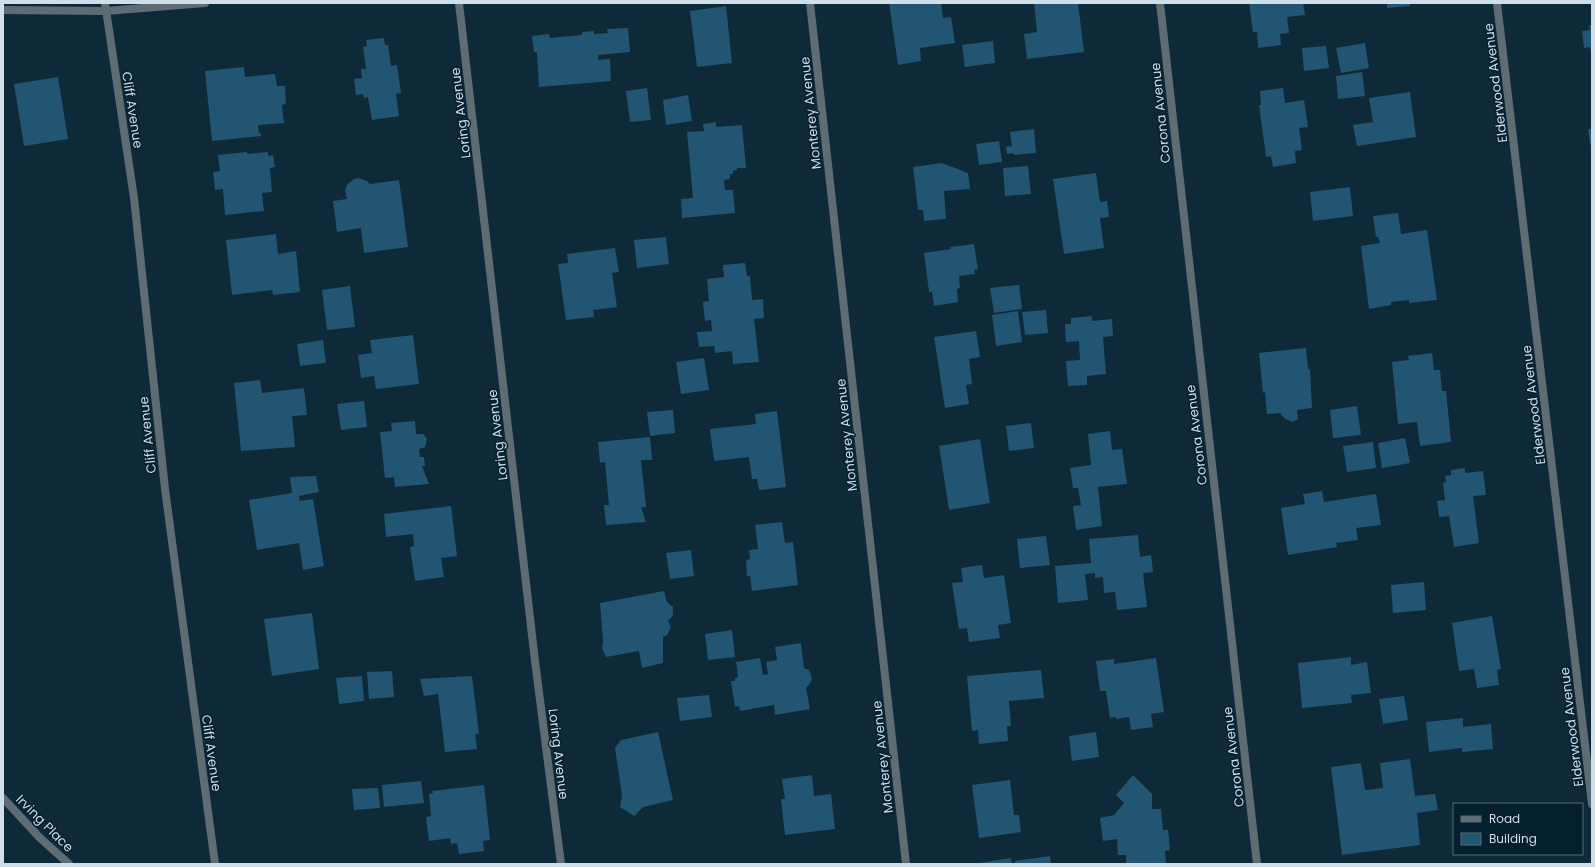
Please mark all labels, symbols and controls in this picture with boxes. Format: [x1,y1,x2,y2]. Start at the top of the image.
street label: Elderwood Avenue [1479,22,1512,144]
street label: Monterey Avenue [795,56,826,170]
street label: Corona Avenue [1146,62,1175,164]
street label: Loring Avenue [445,66,475,159]
street label: Cliff Avenue [117,70,148,150]
street label: Elderwood Avenue [1517,344,1550,466]
street label: Monterey Avenue [831,378,862,492]
street label: Corona Avenue [1181,384,1212,486]
street label: Loring Avenue [482,388,512,481]
street label: Cliff Avenue [134,396,161,474]
street label: Elderwood Avenue [1555,666,1588,788]
street label: Monterey Avenue [867,700,898,814]
street label: Corona Avenue [1218,706,1249,808]
street label: Loring Avenue [544,708,574,801]
street label: Cliff Avenue [197,713,226,793]
street label: Irving Place [12,790,78,856]
legend [1453,803,1583,855]
text: Road [1489,810,1520,827]
text: Building [1489,830,1537,847]

